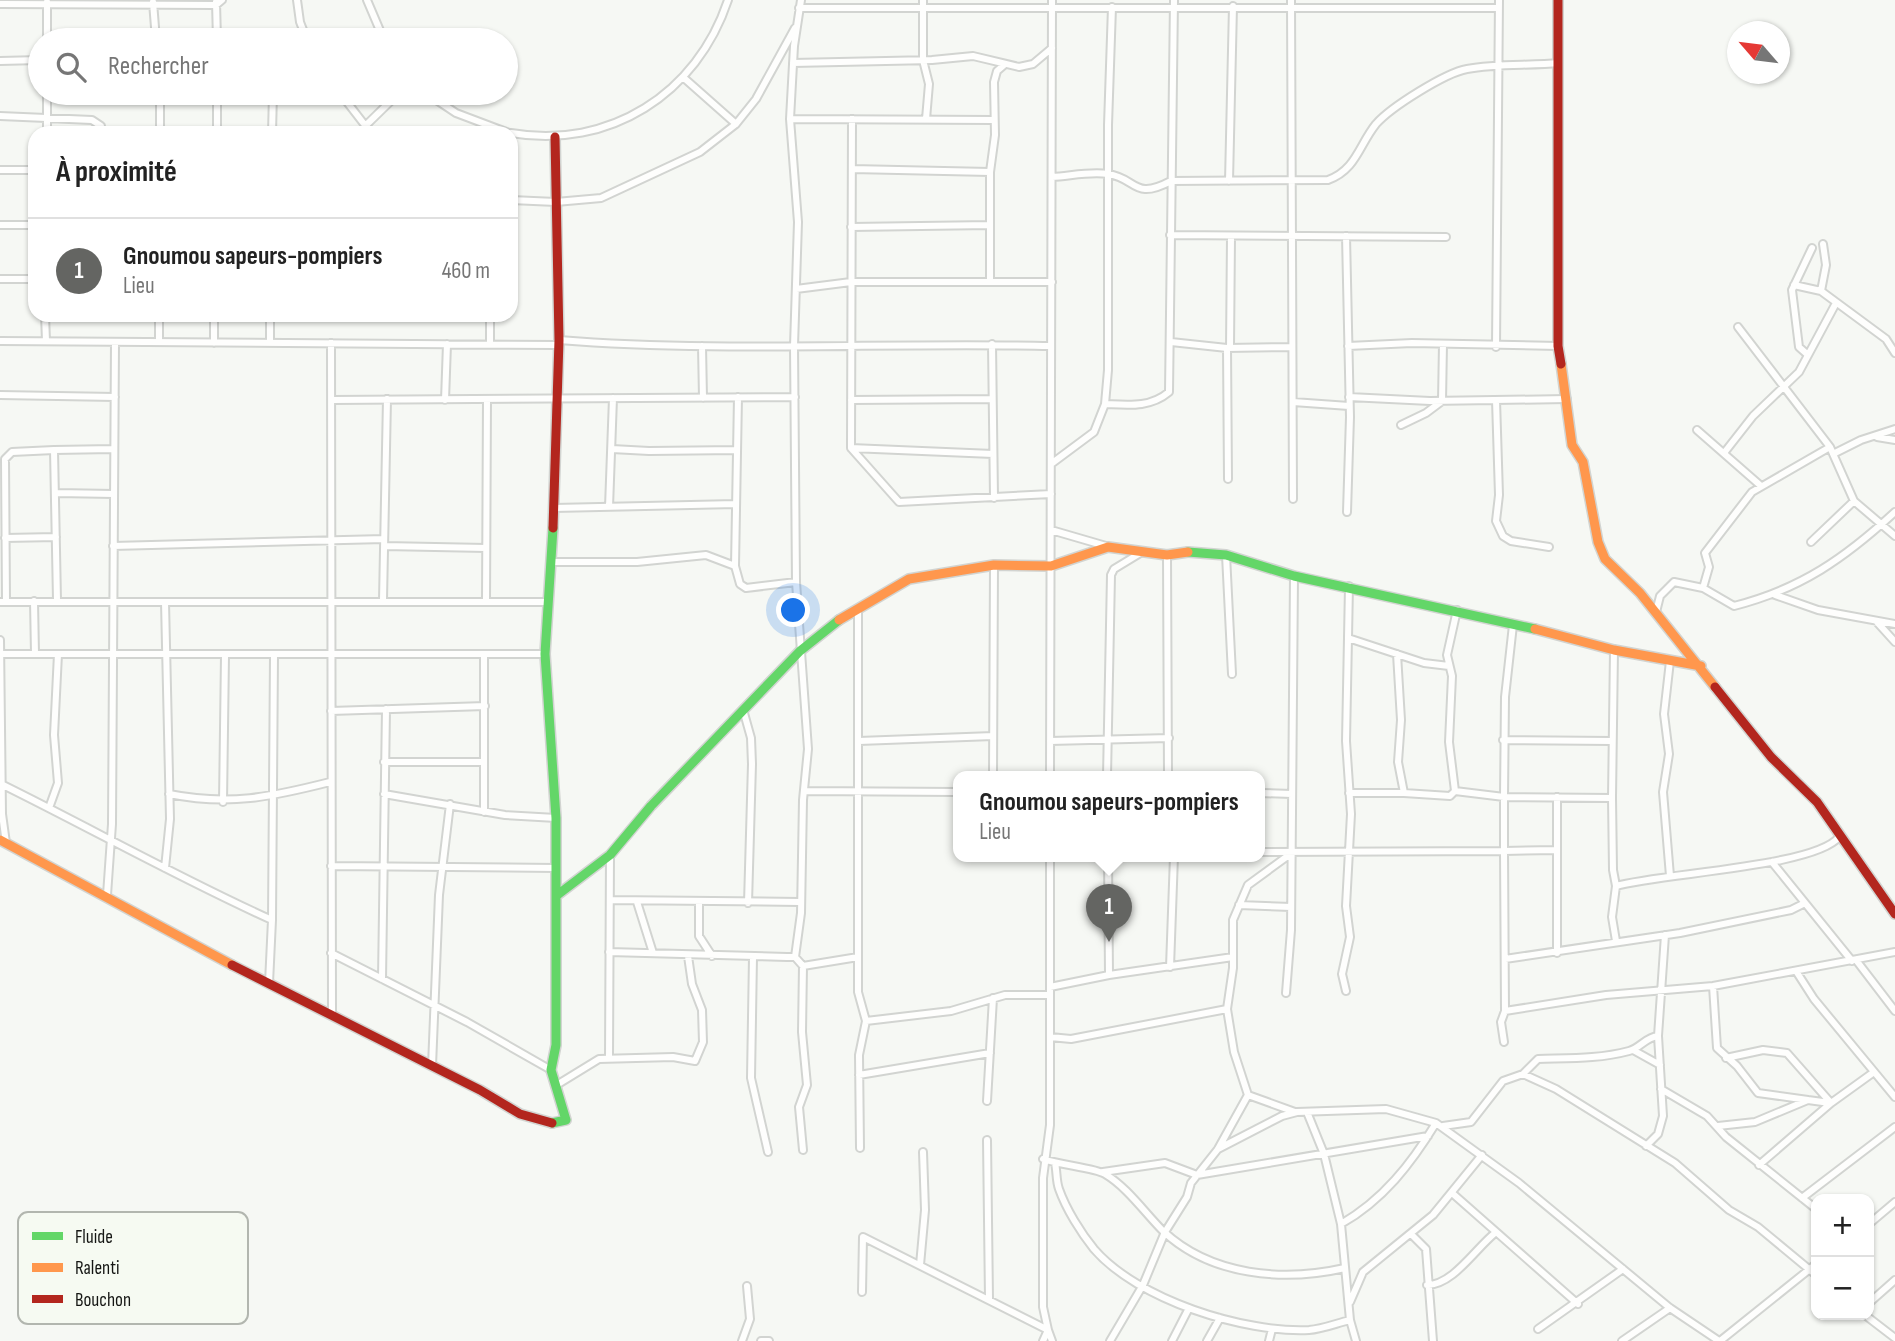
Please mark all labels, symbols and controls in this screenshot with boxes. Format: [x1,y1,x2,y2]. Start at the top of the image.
north arrow [1727,21,1790,84]
search box [28,28,518,105]
icon: search [52,48,90,86]
text: Rechercher [108,51,209,82]
text: À proximité [56,154,177,190]
text: Gnoumou sapeurs-pompiers [123,241,382,272]
text: 1 [74,257,84,285]
text: 460 m [442,257,490,285]
text: Lieu [123,272,155,300]
your location [776,593,810,627]
popup [953,771,1265,862]
text: Gnoumou sapeurs-pompiers [979,787,1239,818]
text: Lieu [979,818,1011,846]
pin: 1 [1086,884,1132,942]
map controls [1811,1194,1874,1320]
button: + [1811,1194,1874,1257]
legend [18,1212,248,1324]
text: Fluide [75,1226,113,1249]
text: Ralenti [75,1257,120,1280]
button: − [1811,1257,1874,1320]
text: Bouchon [75,1289,131,1312]

